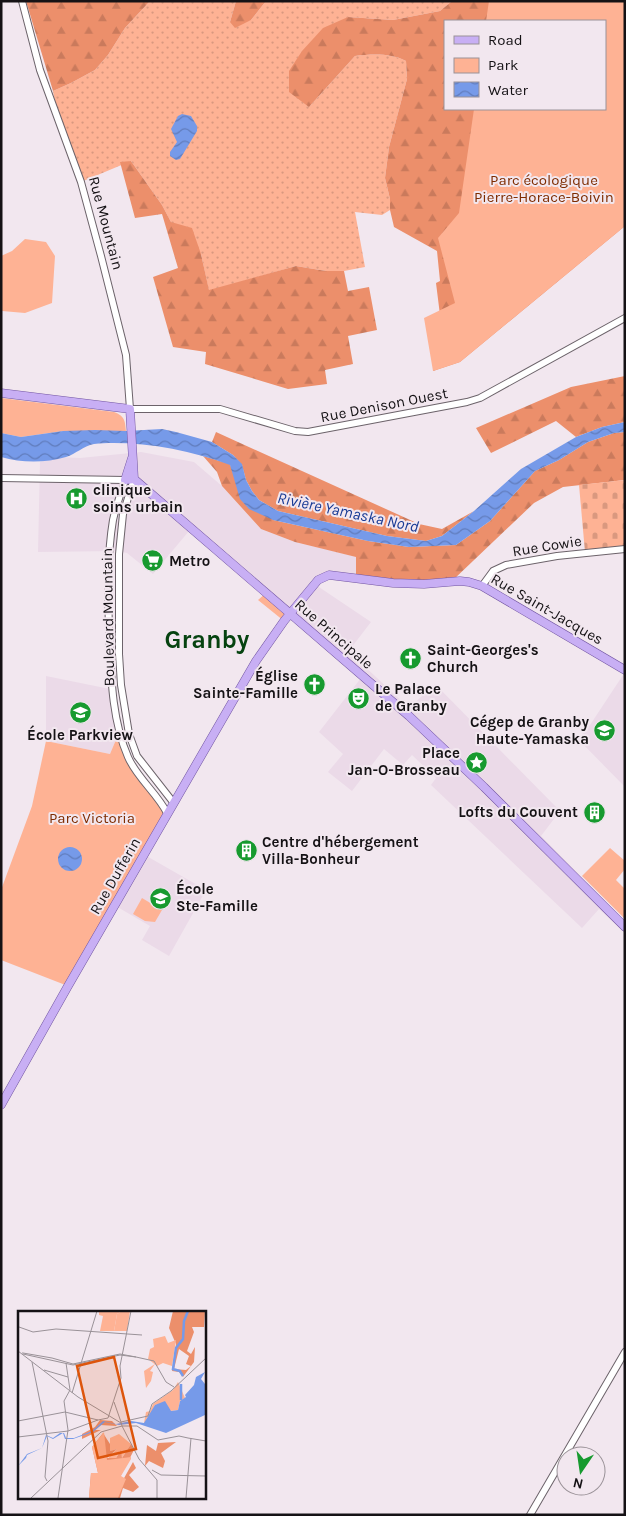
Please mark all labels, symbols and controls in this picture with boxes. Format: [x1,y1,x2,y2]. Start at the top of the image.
legend [444,20,606,110]
text: Road [488,31,523,49]
text: Park [488,56,518,74]
text: Water [488,81,529,99]
park label: Parc écologique Pierre-Horace-Boivin [474,171,614,206]
street label: Rue Mountain [85,174,127,272]
street label: Rue Denison Ouest [319,384,450,426]
place label: clinique soins urbain [93,481,183,516]
hospital icon: clinique soins urbain [65,487,89,511]
water label: Rivière Yamaska Nord [276,488,421,536]
street label: Rue Cowie [511,532,583,560]
street label: Boulevard Mountain [98,548,118,686]
supermarket icon: Metro [141,549,165,573]
place label: Metro [169,552,210,570]
street label: Rue Saint-Jacques [488,570,606,648]
street label: Rue Principale [291,595,377,673]
district label: Granby [165,625,250,654]
place label: Saint-Georges's Church [427,641,539,676]
church icon: Saint-Georges's Church [399,647,423,671]
place label: Église Sainte-Famille [193,666,298,702]
church icon: Église Sainte-Famille [302,673,326,697]
place label: Le Palace de Granby [375,680,447,715]
theatre icon: Le Palace de Granby [347,686,371,710]
school or university icon: École Parkview [68,700,92,724]
place label: Cégep de Granby Haute-Yamaska [470,713,589,748]
school or university icon: Cégep de Granby Haute-Yamaska [593,719,617,743]
place label: École Parkview [27,725,134,744]
place label: Place Jan-O-Brosseau [348,744,460,779]
place icon: Place Jan-O-Brosseau [464,750,488,774]
building icon: Lofts du Couvent [582,800,606,824]
place label: Lofts du Couvent [458,803,578,821]
park label: Parc Victoria [49,809,135,827]
place label: Centre d'hébergement Villa-Bonheur [262,833,419,868]
street label: Rue Dufferin [86,834,144,918]
building icon: Centre d'hébergement Villa-Bonheur [234,839,258,863]
place label: École Ste-Famille [176,879,258,915]
school or university icon: École Ste-Famille [148,886,172,910]
inset map [18,1311,205,1498]
north arrow [556,1446,606,1496]
text: N [571,1474,585,1493]

